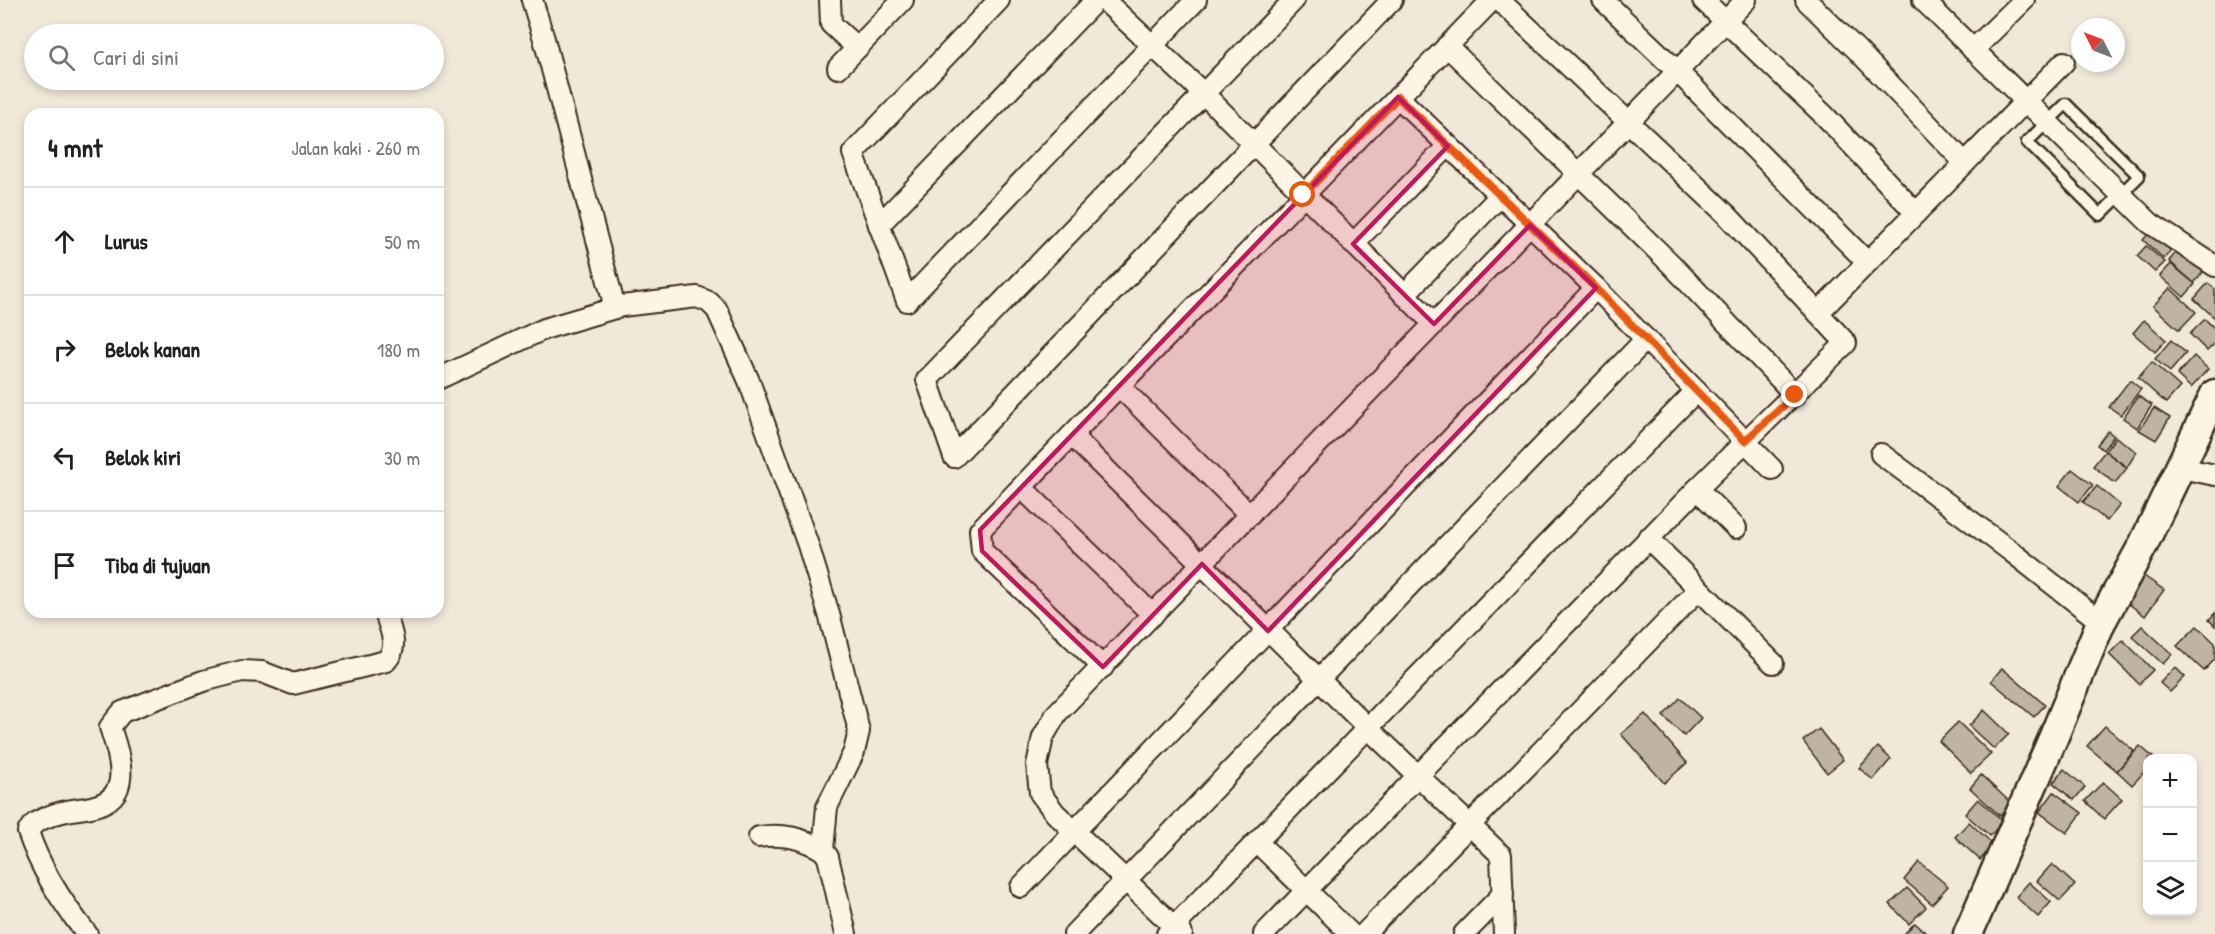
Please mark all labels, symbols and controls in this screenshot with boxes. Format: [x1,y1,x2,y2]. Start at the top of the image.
north arrow [2071,18,2125,72]
search box [24,24,444,90]
icon: search [45,41,78,74]
text: Cari di sini [93,42,179,72]
text: 4 mnt [48,130,102,165]
text: Jalan kaki · 260 m [291,134,420,161]
route start [1289,181,1315,207]
icon: ahead [48,225,81,258]
text: Lurus [105,226,148,256]
text: 50 m [384,228,420,255]
icon: right [48,333,81,366]
text: Belok kanan [105,334,200,364]
text: 180 m [377,336,420,363]
route end [1781,381,1807,407]
icon: left [48,441,81,474]
text: Belok kiri [105,442,181,472]
text: 30 m [384,444,420,471]
icon: arrive [48,549,81,582]
text: Tiba di tujuan [105,550,210,580]
map controls [2143,754,2197,916]
button: + [2143,754,2197,808]
button: − [2143,808,2197,862]
button: layers [2143,862,2197,916]

